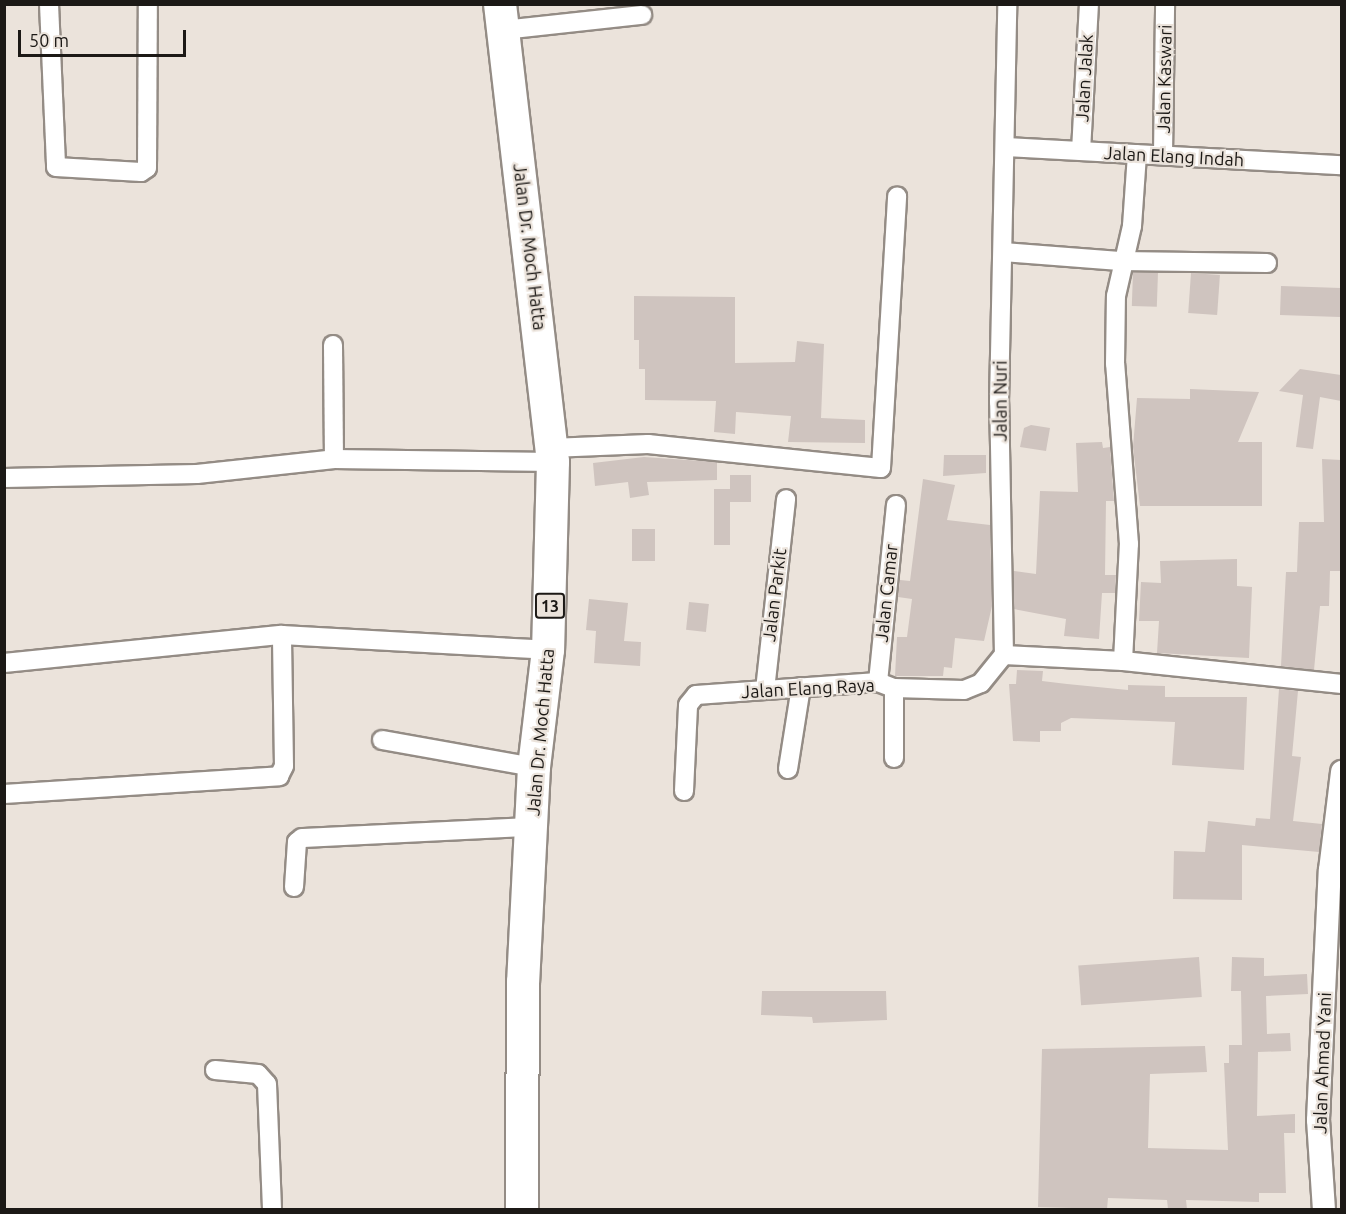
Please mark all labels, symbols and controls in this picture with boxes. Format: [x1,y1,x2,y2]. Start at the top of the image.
scale bar [21,18,189,56]
street label: Jalan Kaswari [1152,24,1176,134]
text: 50 m [29,30,69,50]
street label: Jalan Jalak [1071,34,1097,122]
street label: Jalan Elang Indah [1103,142,1245,170]
street label: Jalan Dr. Moch Hatta [509,162,551,332]
street label: Jalan Nuri [989,361,1011,441]
street label: Jalan Camar [870,543,902,643]
street label: Jalan Parkit [758,547,790,643]
road number: 13 [534,593,566,619]
street label: Jalan Dr. Moch Hatta [522,647,558,817]
street label: Jalan Elang Raya [741,674,875,702]
street label: Jalan Ahmad Yani [1309,992,1335,1134]

